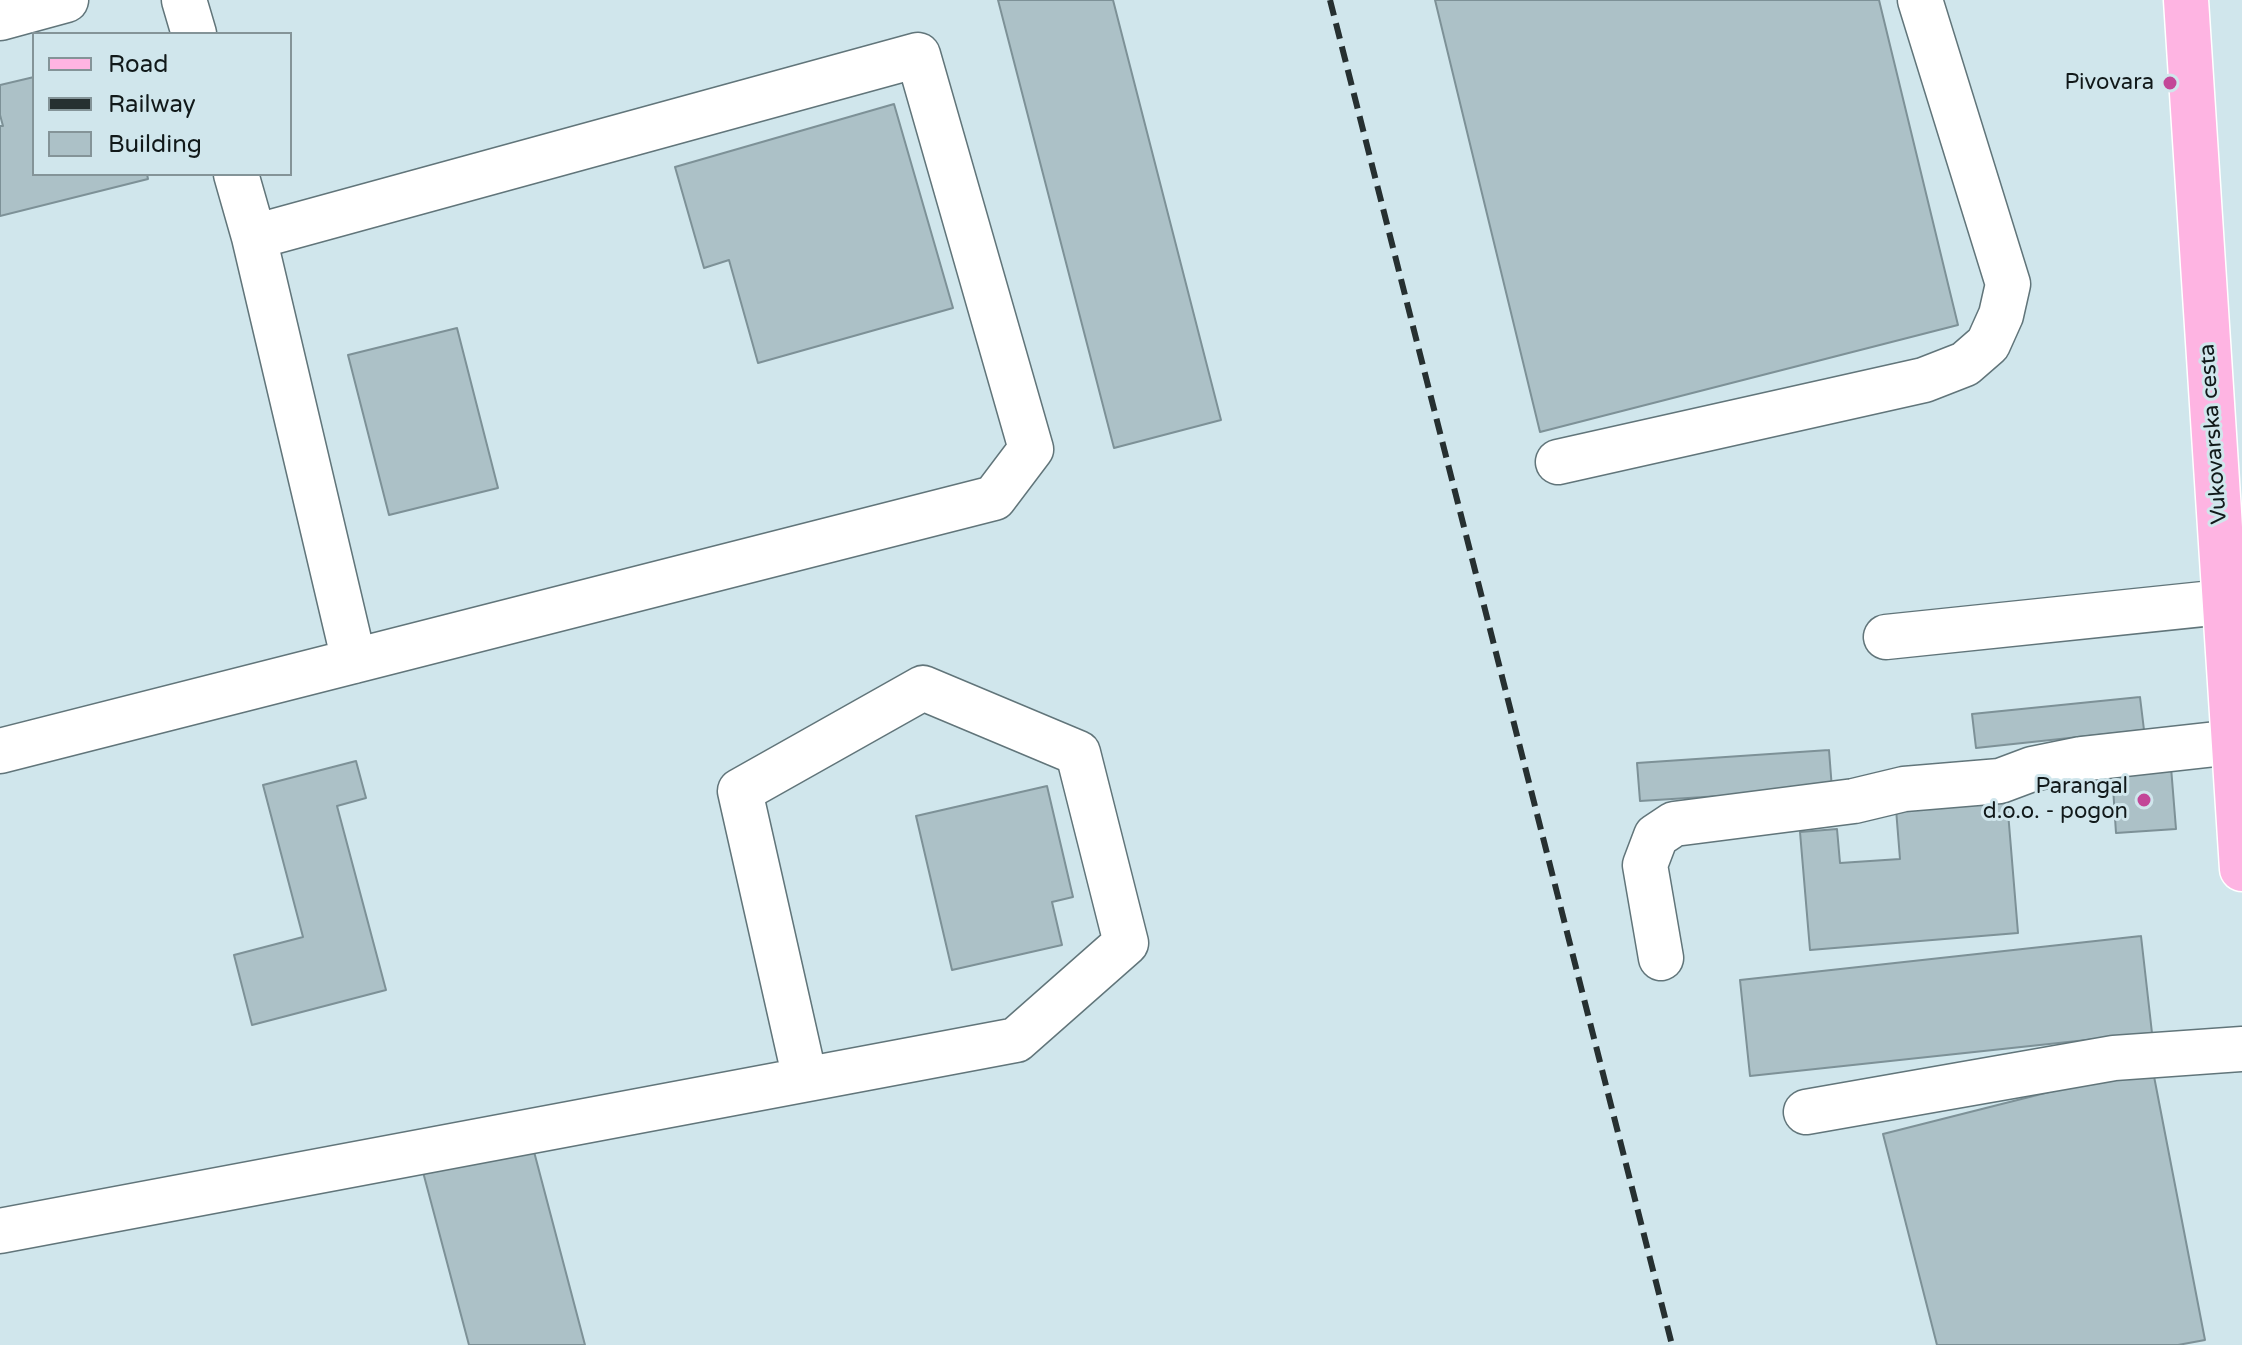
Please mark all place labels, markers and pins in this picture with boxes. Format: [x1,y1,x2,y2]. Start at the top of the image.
place label: Pivovara [2065,70,2154,96]
marker: Pivovara [2161,74,2179,92]
place label: Parangal d.o.o. - pogon [1983,774,2128,826]
marker: Parangal d.o.o. - pogon [2135,791,2153,809]

